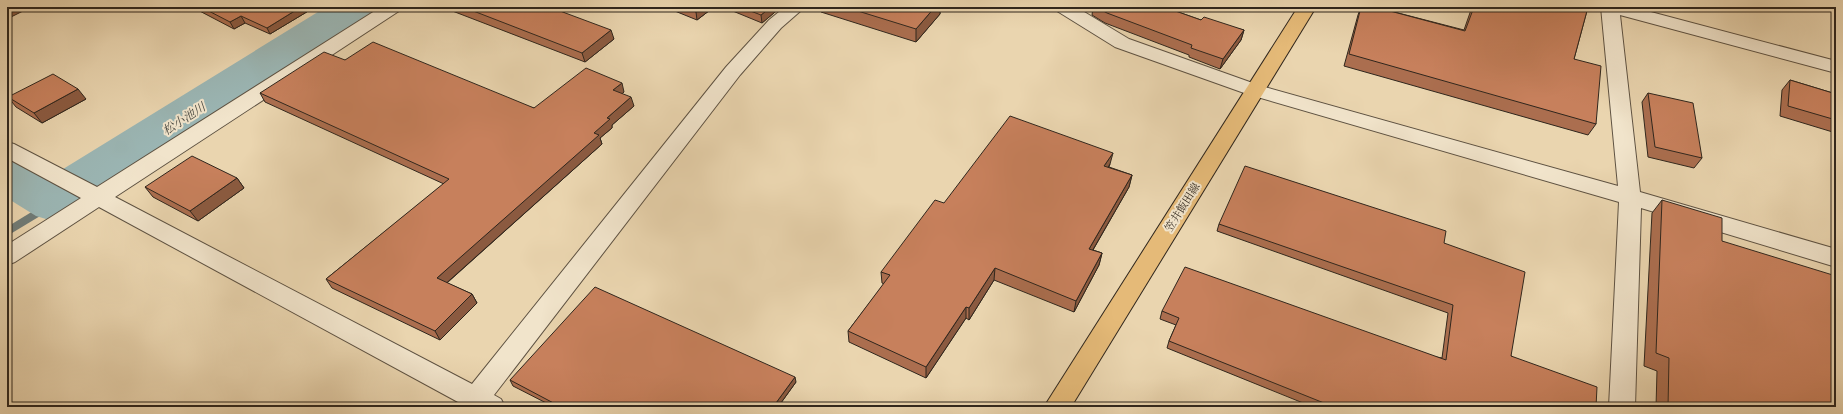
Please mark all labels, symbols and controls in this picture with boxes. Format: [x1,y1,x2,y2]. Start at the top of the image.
water label: 松小池川 [160,98,210,138]
street label: 笠井飯田線 [1161,180,1203,234]

